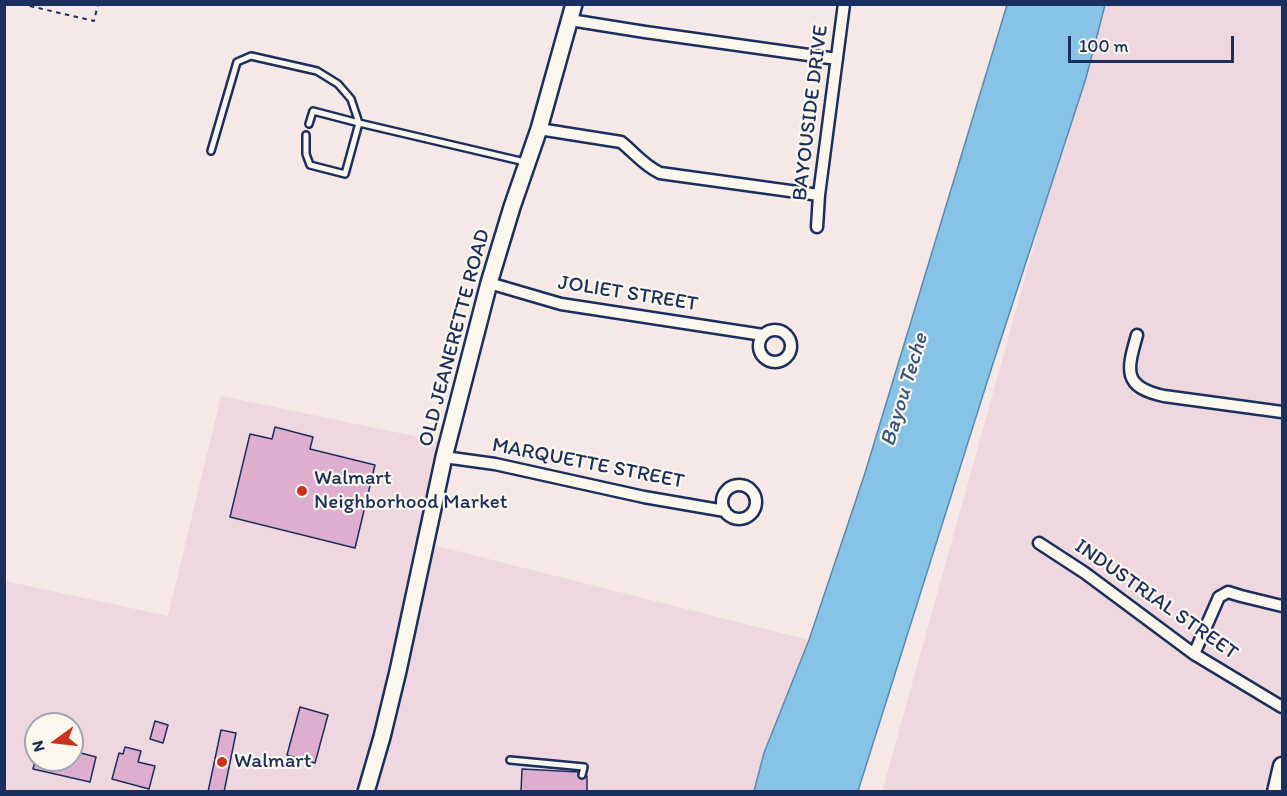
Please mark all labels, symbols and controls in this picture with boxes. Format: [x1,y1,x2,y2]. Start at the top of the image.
street label: BAYOUSIDE DRIVE [788,24,834,202]
scale bar [1071,24,1238,62]
text: 100 m [1079,35,1129,57]
street label: OLD JEANERETTE ROAD [414,226,496,450]
street label: JOLIET STREET [556,270,700,318]
water label: Bayou Teche [875,330,935,450]
street label: MARQUETTE STREET [490,433,686,495]
place label: Walmart Neighborhood Market [314,466,508,516]
marker: Walmart Neighborhood Market [295,484,309,498]
street label: INDUSTRIAL STREET [1069,534,1243,666]
north arrow [24,712,84,772]
text: N [27,739,49,754]
place label: Walmart [234,749,312,775]
marker: Walmart [215,755,229,769]

